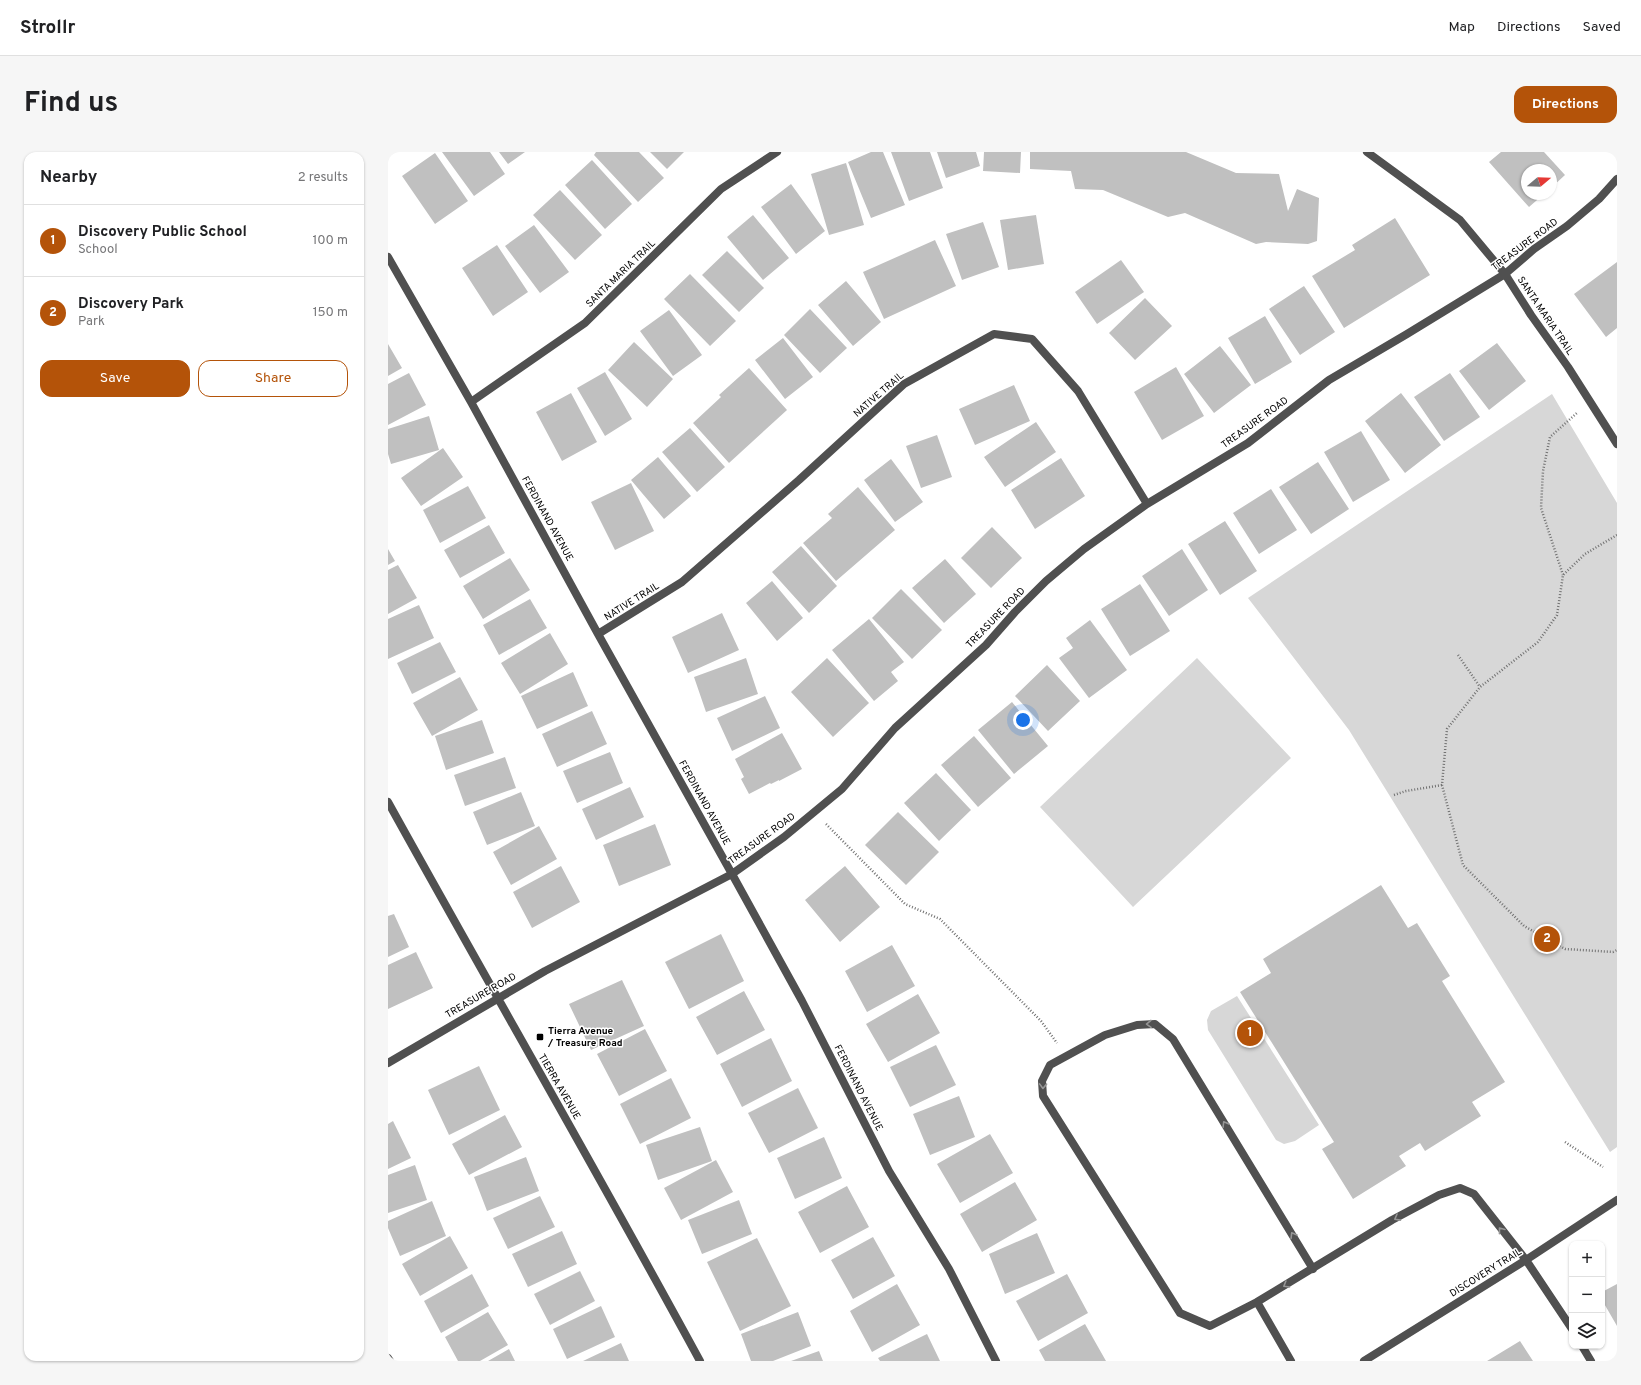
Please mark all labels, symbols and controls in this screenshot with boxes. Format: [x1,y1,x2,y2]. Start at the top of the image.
text: Strollr [20,16,75,40]
text: Map [1449,19,1475,36]
text: Directions [1497,19,1561,36]
text: Saved [1583,19,1621,36]
text: Find us [24,86,118,122]
button: Directions [1514,86,1617,123]
north arrow [1521,164,1557,200]
text: Nearby [40,167,97,189]
text: 2 results [298,170,348,186]
street label: TREASURE ROAD [1489,216,1561,274]
text: Discovery Public School [78,223,247,242]
text: 1 [50,233,56,249]
text: 100 m [312,233,348,249]
street label: SANTA MARIA TRAIL [583,237,659,311]
text: School [78,242,118,258]
street label: SANTA MARIA TRAIL [1514,274,1576,358]
text: Discovery Park [78,295,184,314]
text: 2 [49,305,57,321]
text: 150 m [313,305,348,321]
text: Park [78,314,105,330]
button: Save [40,360,190,397]
button: Share [198,360,348,397]
street label: NATIVE TRAIL [851,369,907,420]
street label: TREASURE ROAD [1219,394,1291,452]
street label: FERDINAND AVENUE [518,474,576,564]
street label: NATIVE TRAIL [602,580,662,624]
street label: TREASURE ROAD [964,585,1029,651]
your location [1013,710,1033,730]
street label: FERDINAND AVENUE [675,758,733,848]
street label: TREASURE ROAD [726,810,798,868]
pin: 2 [1534,924,1560,954]
street label: TREASURE ROAD [443,970,519,1022]
pin: 1 [1237,1018,1263,1048]
one-way arrow [1146,1020,1152,1029]
place label: Tierra Avenue / Treasure Road [547,1025,623,1050]
marker: Tierra Avenue / Treasure Road [535,1032,545,1042]
street label: FERDINAND AVENUE [831,1043,885,1133]
street label: TIERRA AVENUE [535,1052,583,1122]
one-way arrow [1039,1082,1048,1089]
one-way arrow [1223,1121,1230,1128]
one-way arrow [1394,1213,1401,1220]
one-way arrow [1499,1227,1506,1234]
one-way arrow [1290,1232,1297,1239]
map controls [1569,1241,1605,1349]
button: + [1569,1241,1605,1277]
street label: DISCOVERY TRAIL [1448,1245,1525,1300]
button: − [1569,1277,1605,1313]
one-way arrow [1283,1280,1290,1288]
button: layers [1569,1313,1605,1349]

